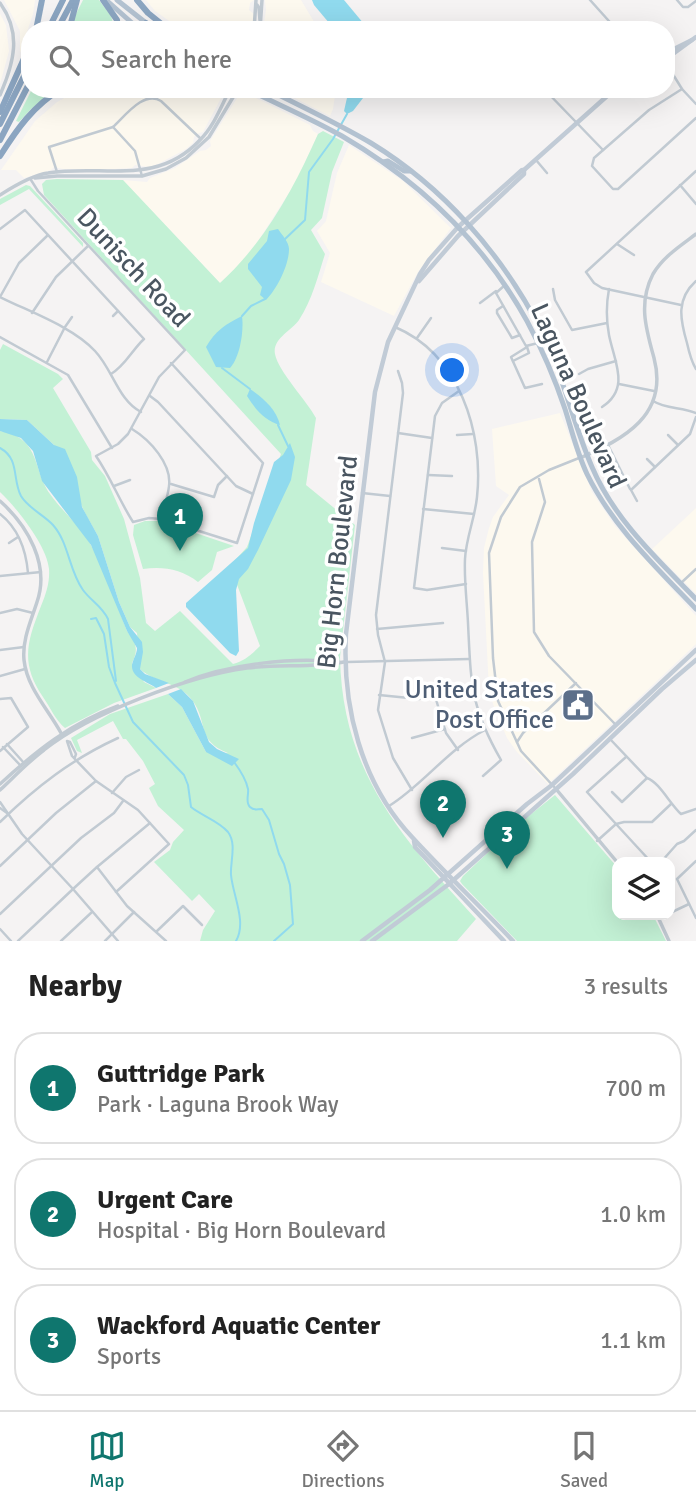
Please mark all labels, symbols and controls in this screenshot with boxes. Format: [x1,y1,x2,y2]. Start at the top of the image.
search box [21,21,675,98]
icon: search [45,41,83,79]
text: Search here [101,44,232,76]
street label: Dunisch Road [70,202,196,334]
street label: Laguna Boulevard [523,299,633,493]
your location [435,353,469,387]
street label: Big Horn Boulevard [311,454,365,670]
pin: 1 [157,493,203,551]
place label: United States Post Office [404,674,554,736]
public building icon: United States Post Office [559,686,597,724]
pin: 2 [420,780,466,838]
pin: 3 [484,811,530,869]
map controls [612,857,675,920]
button: layers [612,857,675,920]
text: Nearby [28,968,122,1005]
text: 3 results [584,972,668,1001]
text: Guttridge Park [97,1058,265,1090]
text: 1 [47,1074,59,1103]
text: 700 m [605,1074,666,1103]
text: Park · Laguna Brook Way [97,1090,339,1119]
text: Urgent Care [97,1184,233,1216]
text: 2 [47,1200,59,1229]
text: 1.0 km [600,1200,666,1229]
text: Hospital · Big Horn Boulevard [97,1216,386,1245]
text: Wackford Aquatic Center [97,1310,380,1342]
text: 3 [47,1326,59,1355]
text: 1.1 km [600,1326,666,1355]
text: Sports [97,1342,161,1371]
tab: Map [88,1427,126,1493]
tab: Directions [302,1427,385,1493]
tab: Saved [560,1427,608,1493]

